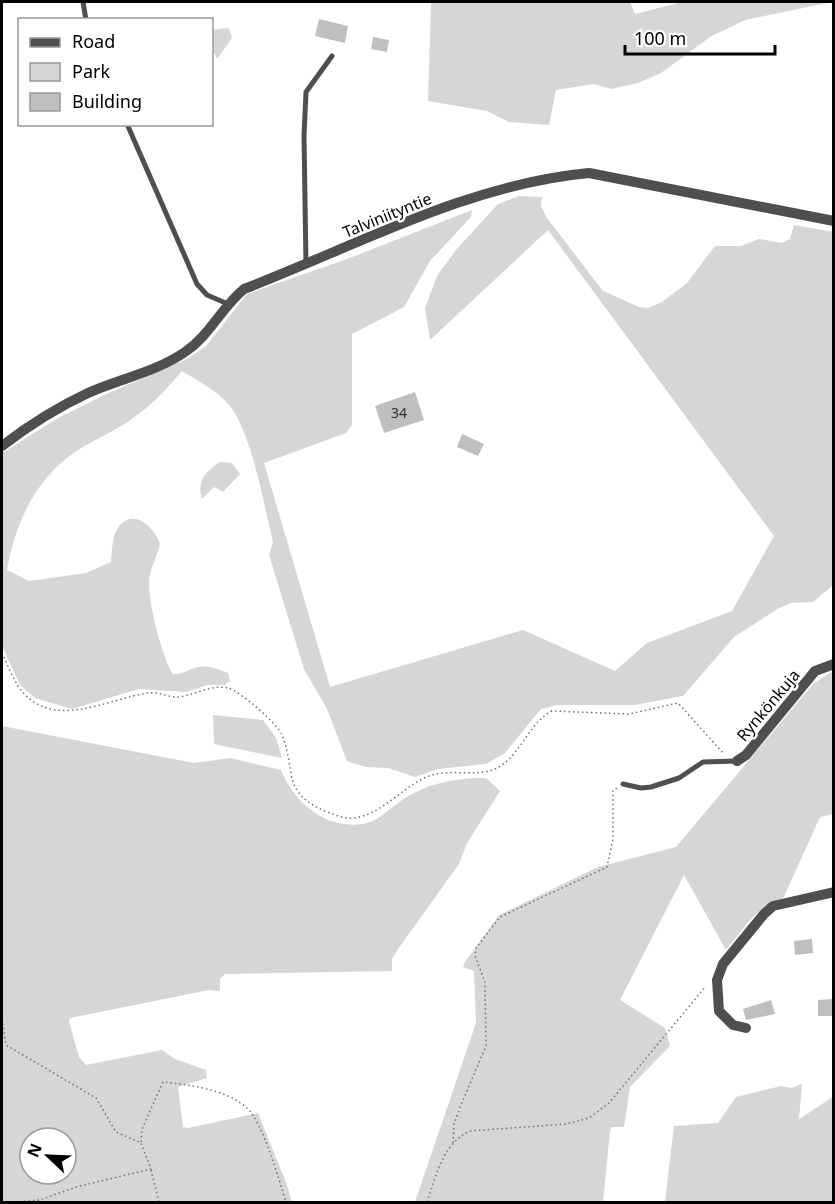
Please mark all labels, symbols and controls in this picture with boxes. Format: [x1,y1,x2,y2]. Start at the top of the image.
legend [18,18,213,126]
scale bar [625,18,775,56]
text: 100 m [634,26,686,50]
text: Road [72,29,115,53]
text: Park [72,59,110,83]
text: Building [72,89,142,113]
street label: Talviniityntie [339,187,435,243]
house number: 34 [391,403,407,422]
street label: Rynkönkuja [731,664,805,746]
north arrow [18,1126,78,1186]
text: N [22,1140,47,1160]

